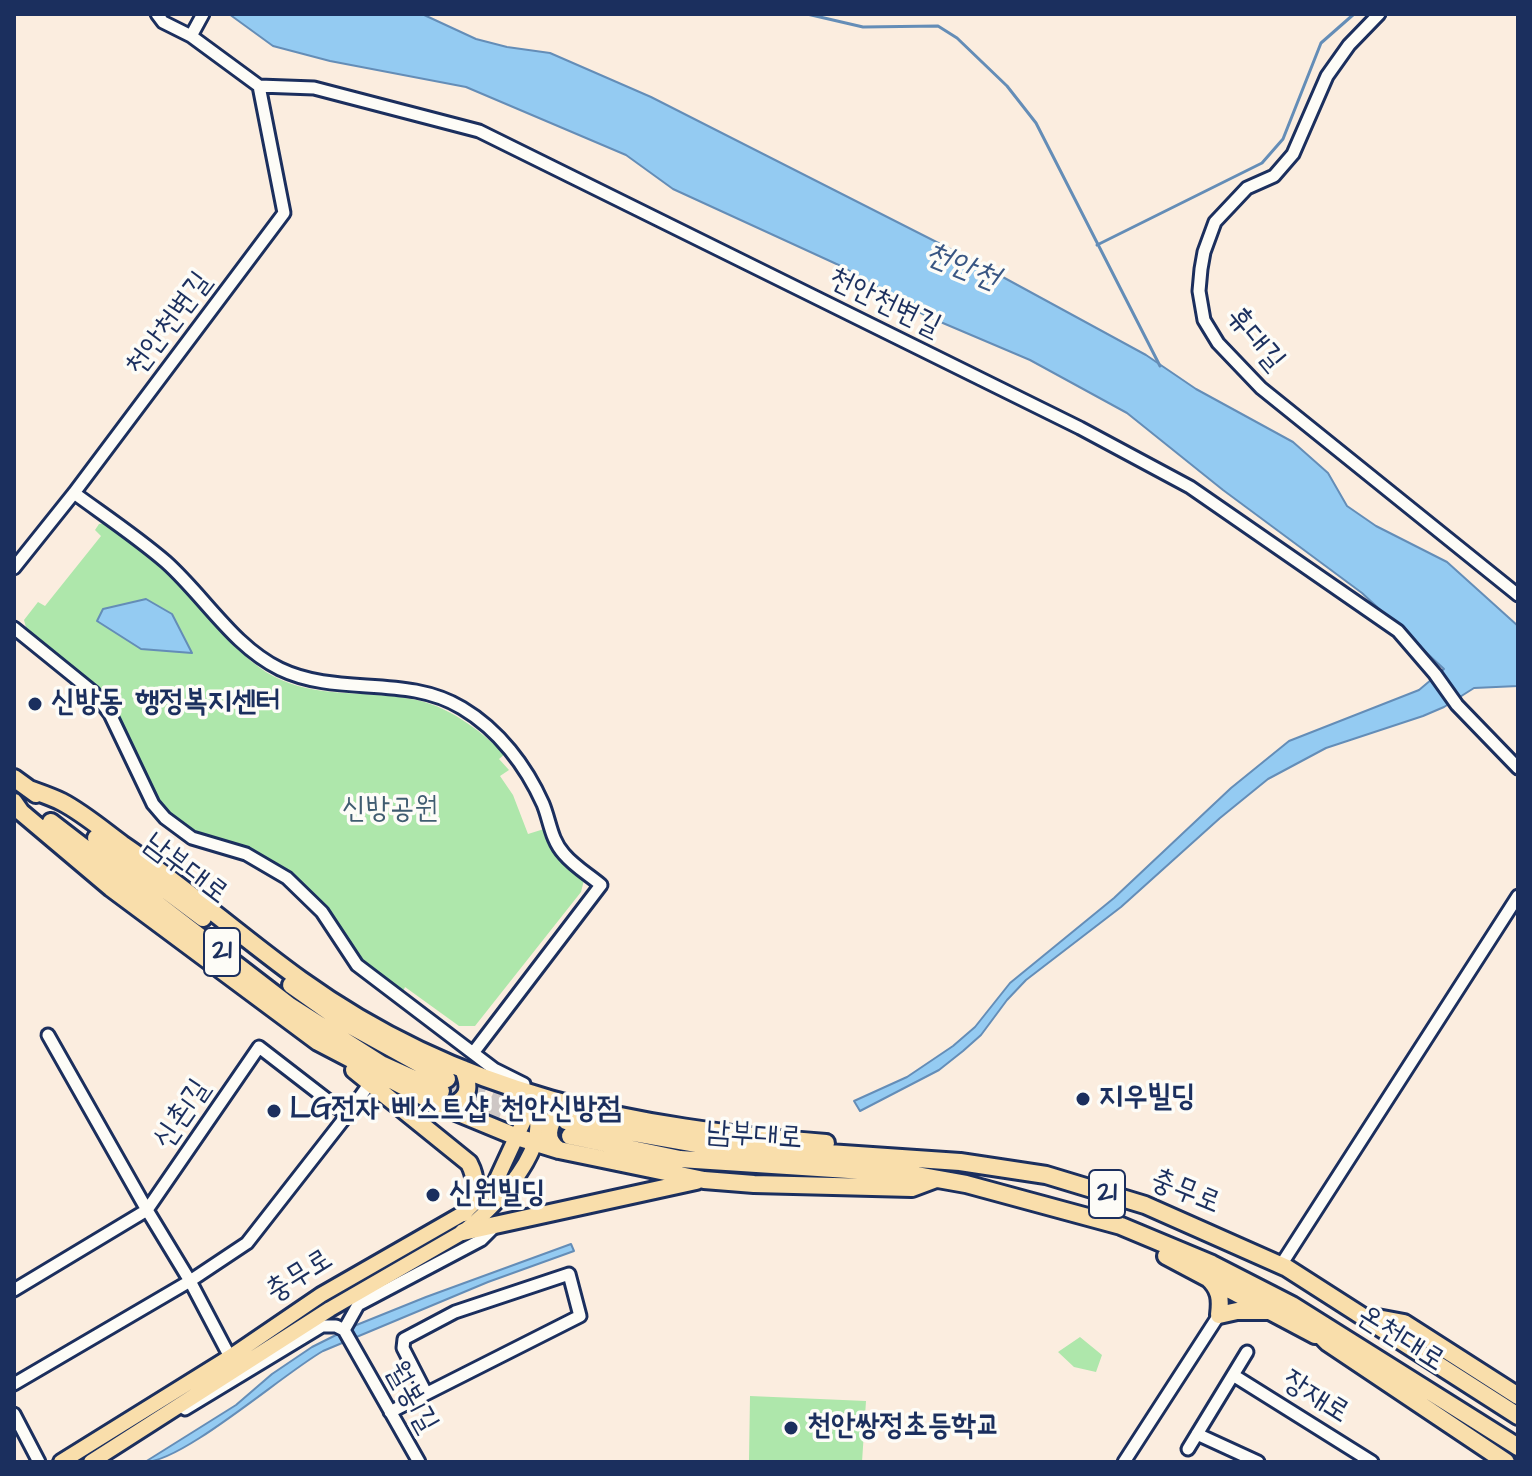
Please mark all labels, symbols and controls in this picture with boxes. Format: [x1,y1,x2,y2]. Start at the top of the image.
water label: 천안천 [918,236,1004,300]
street label: 천안천변길 [822,261,946,347]
street label: 천안천변길 [119,266,221,384]
street label: 휴대길 [1217,301,1291,379]
place label: 신방동 행정복지센터 [51,686,280,722]
marker: 신방동 행정복지센터 [26,695,44,713]
park label: 신방공원 [342,793,438,829]
street label: 남부대로 [136,827,234,913]
road number: 21 [204,928,240,976]
street label: 신촌1길 [147,1073,219,1157]
place label: 지우빌딩 [1099,1081,1196,1117]
marker: 지우빌딩 [1074,1090,1092,1108]
place label: LG전자 베스트샵 천안신방점 [290,1093,621,1129]
marker: LG전자 베스트샵 천안신방점 [265,1102,283,1120]
street label: 남부대로 [705,1116,803,1158]
street label: 충무로 [1145,1163,1225,1223]
road number: 21 [1089,1170,1125,1218]
place label: 신원빌딩 [449,1177,546,1213]
marker: 신원빌딩 [424,1186,442,1204]
street label: 충무로 [260,1243,340,1311]
street label: 온천대로 [1350,1299,1450,1381]
street label: 월봉1길 [376,1356,444,1440]
street label: 장재로 [1275,1364,1355,1432]
place label: 천안쌍정초등학교 [807,1410,1000,1446]
marker: 천안쌍정초등학교 [782,1419,800,1437]

